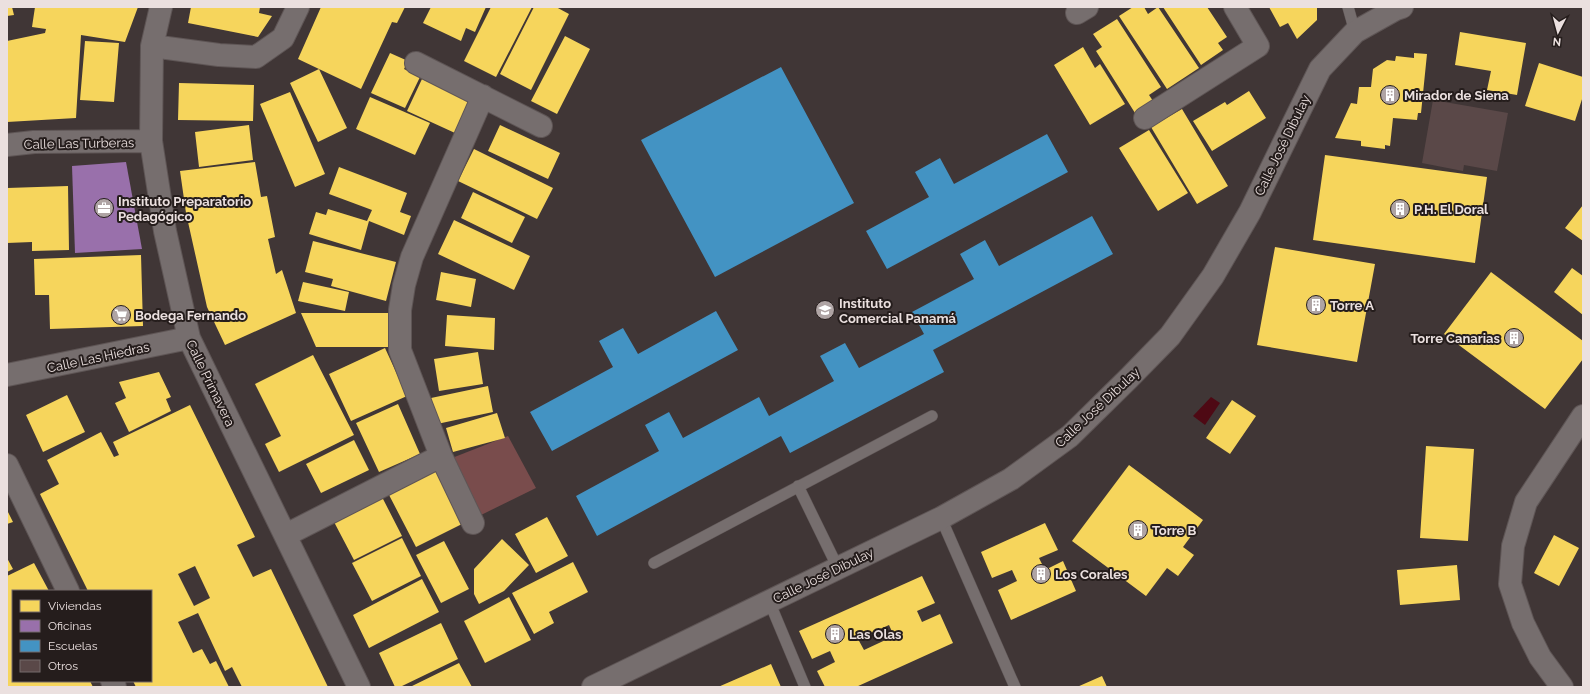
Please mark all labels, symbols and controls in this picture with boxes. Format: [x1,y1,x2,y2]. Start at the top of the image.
north arrow [1538,12,1578,52]
text: N [1552,35,1562,48]
building icon: Mirador de Siena [1379,84,1401,106]
place label: Mirador de Siena [1404,88,1509,103]
street label: Calle José Dibulay [1252,92,1313,198]
street label: Calle Las Turberas [24,135,134,152]
place label: Instituto Preparatorio Pedagógico [118,194,251,224]
office icon: Instituto Preparatorio Pedagógico [93,197,115,219]
building icon: P.H. El Doral [1389,198,1411,220]
place label: P.H. El Doral [1414,202,1489,217]
building icon: Torre A [1305,294,1327,316]
place label: Instituto Comercial Panamá [839,296,956,326]
place label: Torre A [1330,298,1374,313]
school or university icon: Instituto Comercial Panamá [814,299,836,321]
supermarket icon: Bodega Fernando [110,304,132,326]
place label: Bodega Fernando [135,308,246,323]
building icon: Torre Canarias [1503,327,1525,349]
place label: Torre Canarias [1411,331,1501,346]
street label: Calle Primavera [183,338,238,429]
street label: Calle Las Hiedras [46,339,151,376]
street label: Calle José Dibulay [1052,364,1143,450]
building icon: Torre B [1127,519,1149,541]
place label: Torre B [1152,523,1197,538]
street label: Calle José Dibulay [770,545,876,606]
building icon: Los Corales [1030,563,1052,585]
place label: Los Corales [1055,567,1128,582]
legend [12,590,152,682]
text: Viviendas [48,599,102,613]
text: Oficinas [48,619,92,633]
building icon: Las Olas [824,623,846,645]
place label: Las Olas [849,627,902,642]
text: Escuelas [48,639,98,653]
text: Otros [48,659,78,673]

